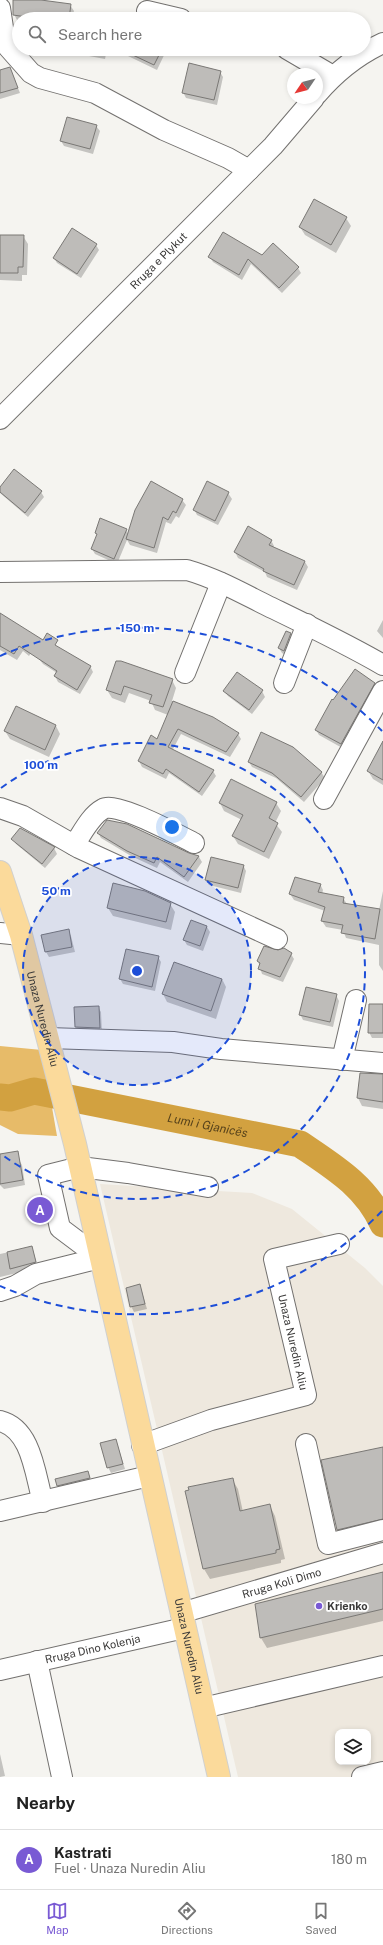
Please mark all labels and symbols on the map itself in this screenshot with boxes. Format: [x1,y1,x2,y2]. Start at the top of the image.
north arrow [287,68,323,104]
street label: Rruga e Plykut [128,230,189,291]
text: 150 m [120,621,154,635]
text: 100 m [24,758,58,772]
your location [162,817,182,837]
text: 50 m [41,884,71,898]
centre of rings [130,964,144,978]
street label: Unaza Nuredin Aliu [25,970,61,1068]
water label: Lumi i Gjanicës [166,1111,249,1140]
pin: A [27,1195,53,1225]
street label: Unaza Nuredin Aliu [276,1293,310,1391]
street label: Rruga Koli Dimo [241,1566,323,1601]
street label: Unaza Nuredin Aliu [172,1597,206,1695]
place label: Krienko [327,1600,368,1612]
marker: Krienko [314,1601,324,1611]
street label: Rruga Dino Kolenja [44,1632,141,1666]

